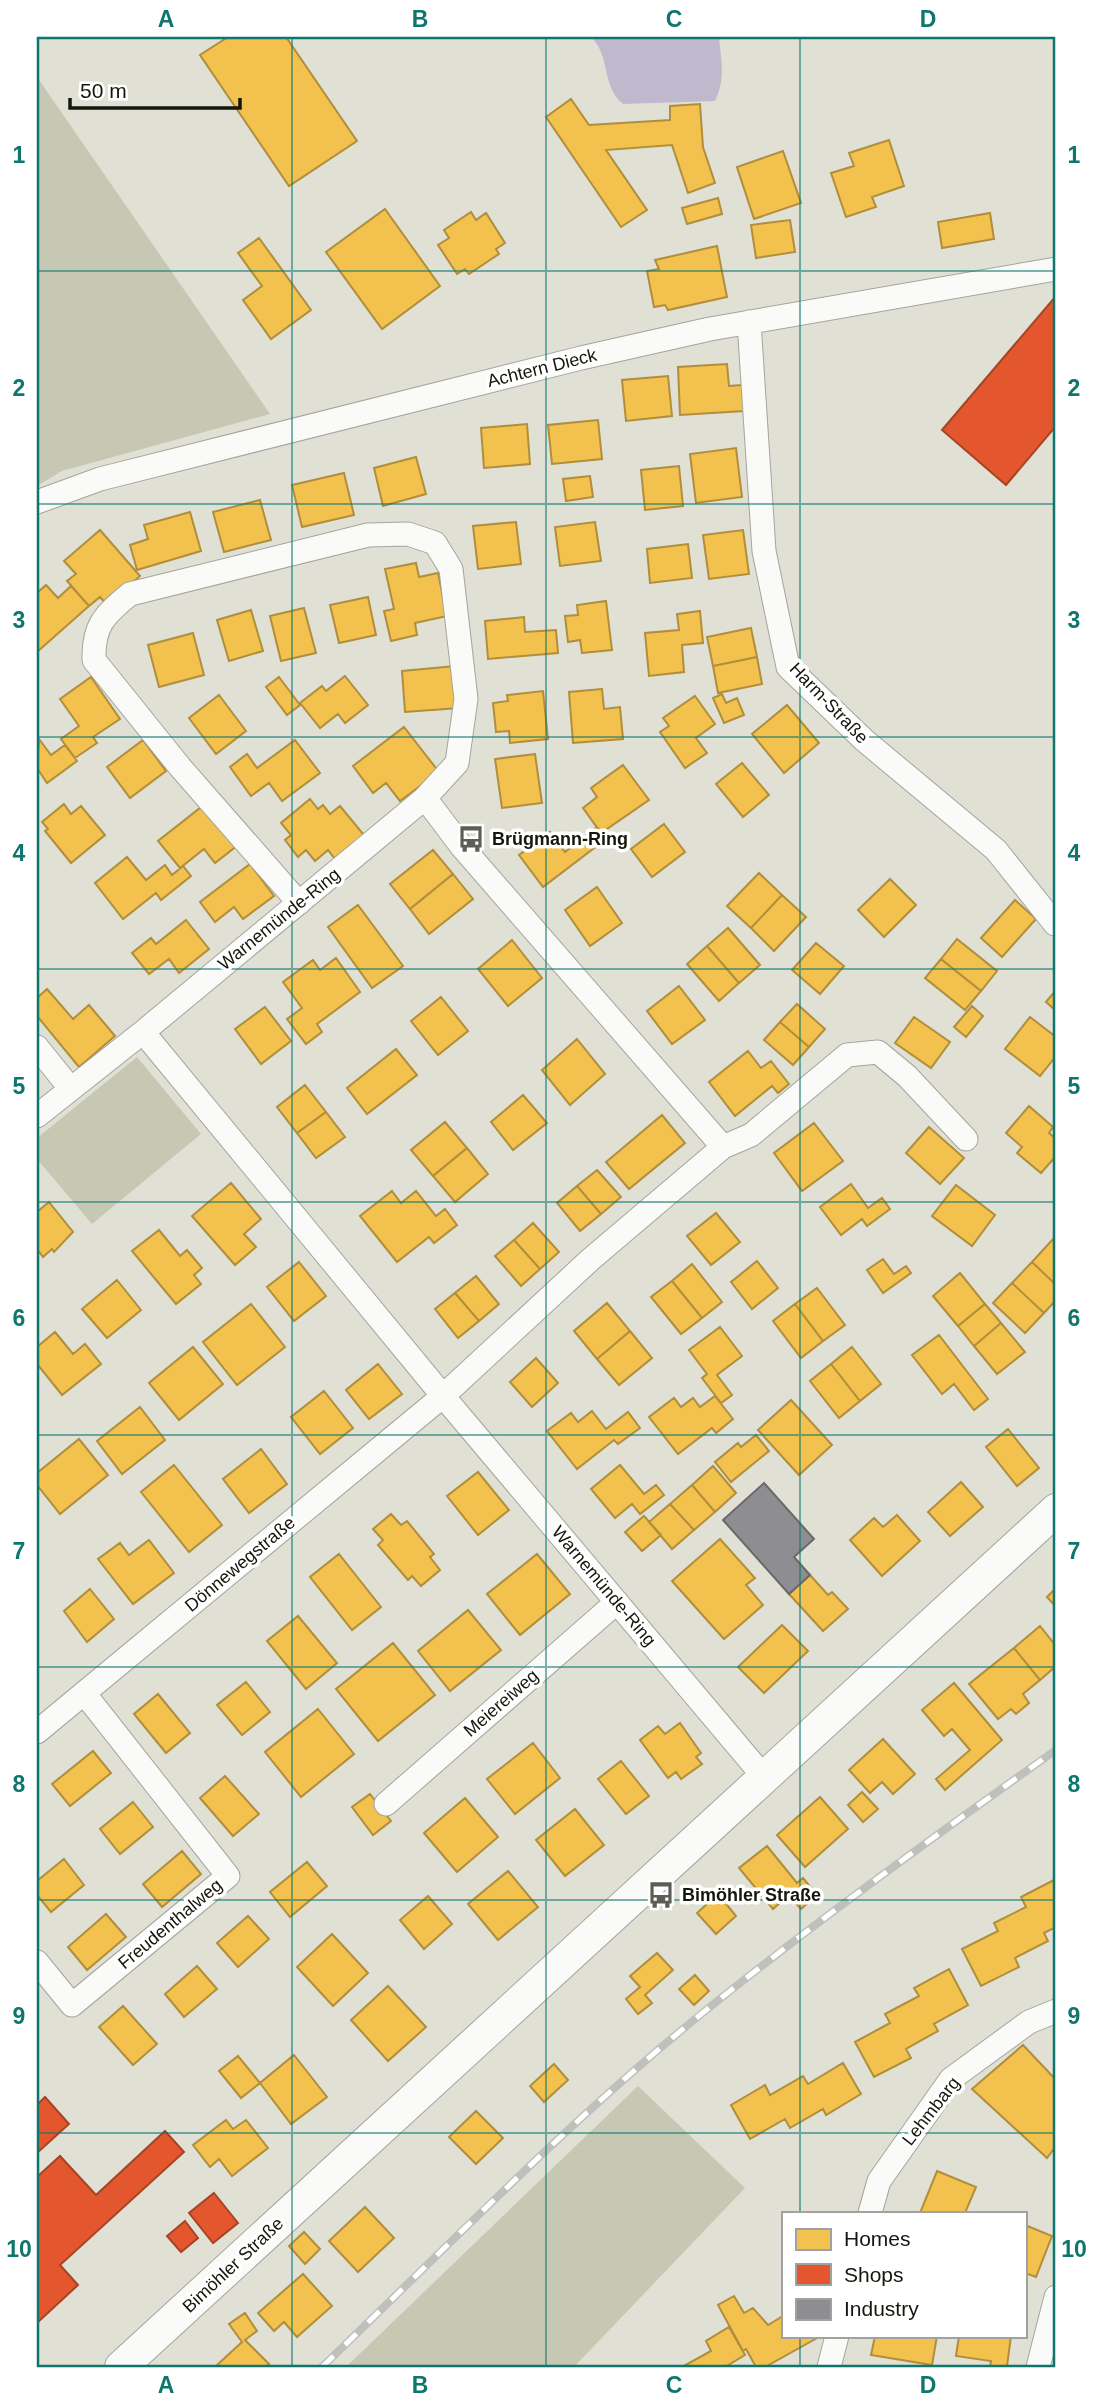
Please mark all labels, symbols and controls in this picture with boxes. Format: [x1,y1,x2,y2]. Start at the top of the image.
text: A [158,6,174,32]
text: B [412,6,428,32]
text: C [666,6,682,32]
text: D [920,6,936,32]
scale bar [70,66,240,110]
text: 50 m [80,79,127,102]
text: 1 [13,142,26,168]
text: 1 [1068,142,1081,168]
street label: Achtern Dieck [485,345,600,391]
text: 2 [13,375,25,401]
text: 2 [1068,375,1080,401]
text: 3 [13,607,25,633]
text: 3 [1068,607,1080,633]
street label: Harm-Straße [786,659,872,747]
bus stop icon: Brügmann-Ring [456,824,486,854]
place label: Brügmann-Ring [492,829,628,849]
text: 4 [13,840,26,866]
text: 4 [1068,840,1081,866]
street label: Warnemünde-Ring [214,864,344,974]
text: 5 [13,1073,26,1099]
text: 5 [1068,1073,1081,1099]
text: 6 [13,1305,25,1331]
text: 6 [1068,1305,1080,1331]
street label: Dönnewegstraße [181,1512,299,1616]
street label: Warnemünde-Ring [548,1522,660,1650]
text: 7 [13,1538,25,1564]
text: 7 [1068,1538,1080,1564]
street label: Meiereiweg [460,1665,542,1741]
text: 8 [13,1771,26,1797]
text: 8 [1068,1771,1081,1797]
street label: Freudenthalweg [114,1875,226,1973]
bus stop icon: Bimöhler Straße [646,1880,676,1910]
place label: Bimöhler Straße [682,1885,821,1905]
text: 9 [13,2003,25,2029]
text: 9 [1068,2003,1080,2029]
street label: Lehmbarg [898,2073,964,2149]
legend [782,2212,1026,2338]
street label: Bimöhler Straße [179,2213,287,2317]
text: Homes [844,2227,911,2250]
text: 10 [6,2236,32,2262]
text: 10 [1061,2236,1087,2262]
text: Shops [844,2263,904,2286]
text: Industry [844,2297,919,2320]
text: A [158,2372,174,2398]
text: B [412,2372,428,2398]
text: C [666,2372,682,2398]
text: D [920,2372,936,2398]

